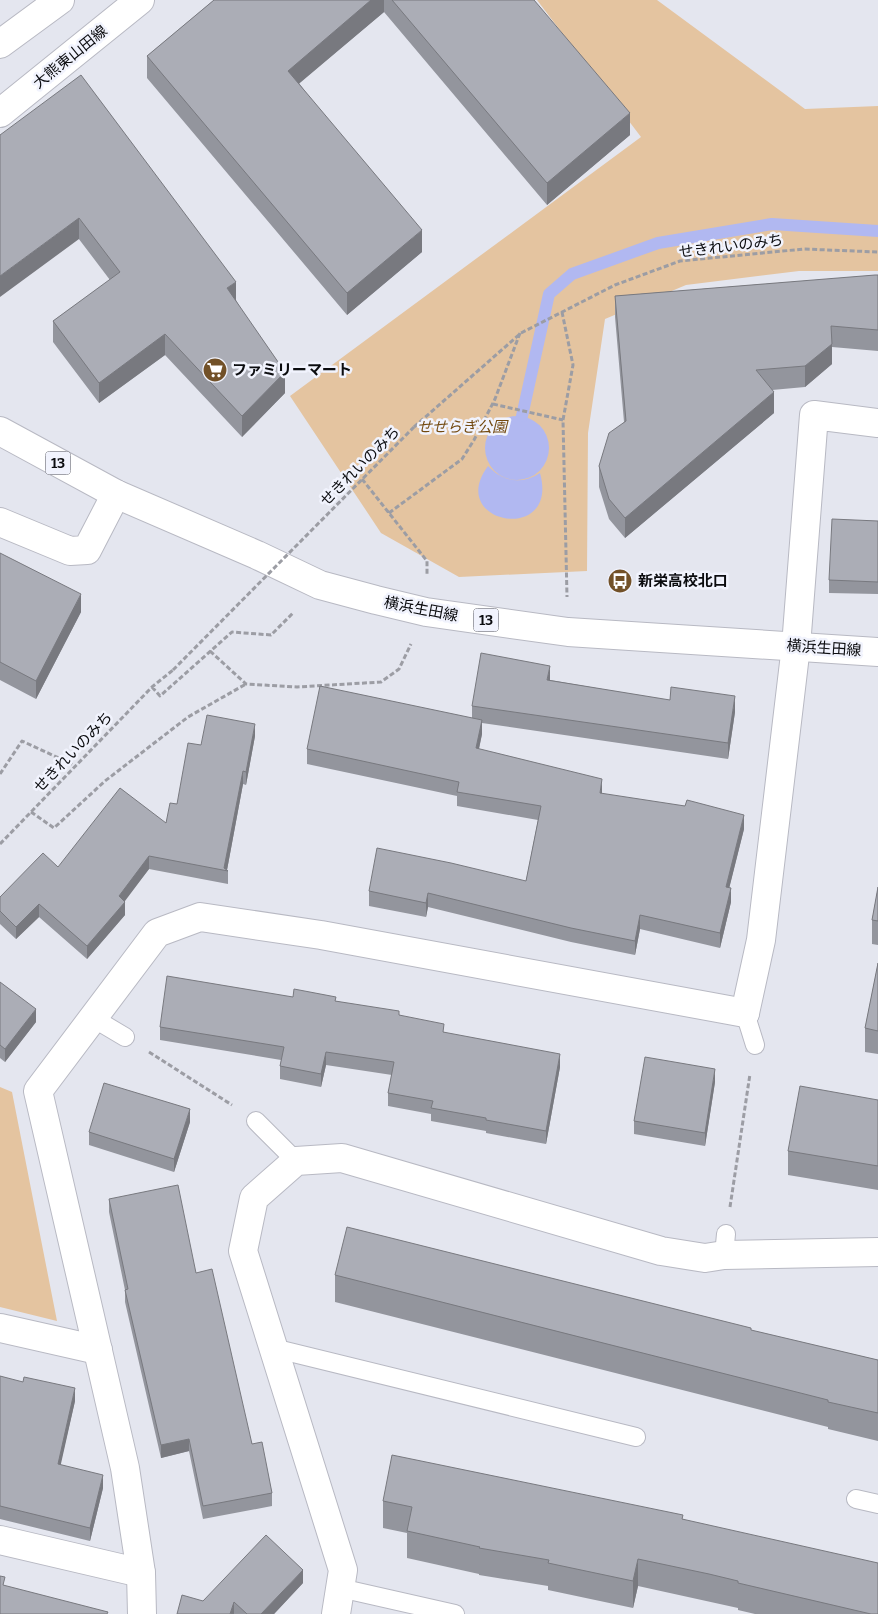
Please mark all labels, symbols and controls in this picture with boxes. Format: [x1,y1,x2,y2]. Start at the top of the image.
street label: 大熊東山田線 [29,22,111,92]
street label: せきれいのみち [678,231,784,261]
supermarket icon: ファミリーマート [202,357,228,383]
place label: ファミリーマート [232,361,352,379]
park label: せせらぎ公園 [417,418,509,436]
street label: せきれいのみち [317,423,403,509]
road number: 13 [46,452,70,474]
bus stop icon: 新栄高校北口 [607,568,633,594]
place label: 新栄高校北口 [638,572,728,590]
street label: 横浜生田線 [382,593,460,625]
road number: 13 [474,608,498,632]
street label: 横浜生田線 [786,636,862,660]
street label: せきれいのみち [30,708,116,796]

